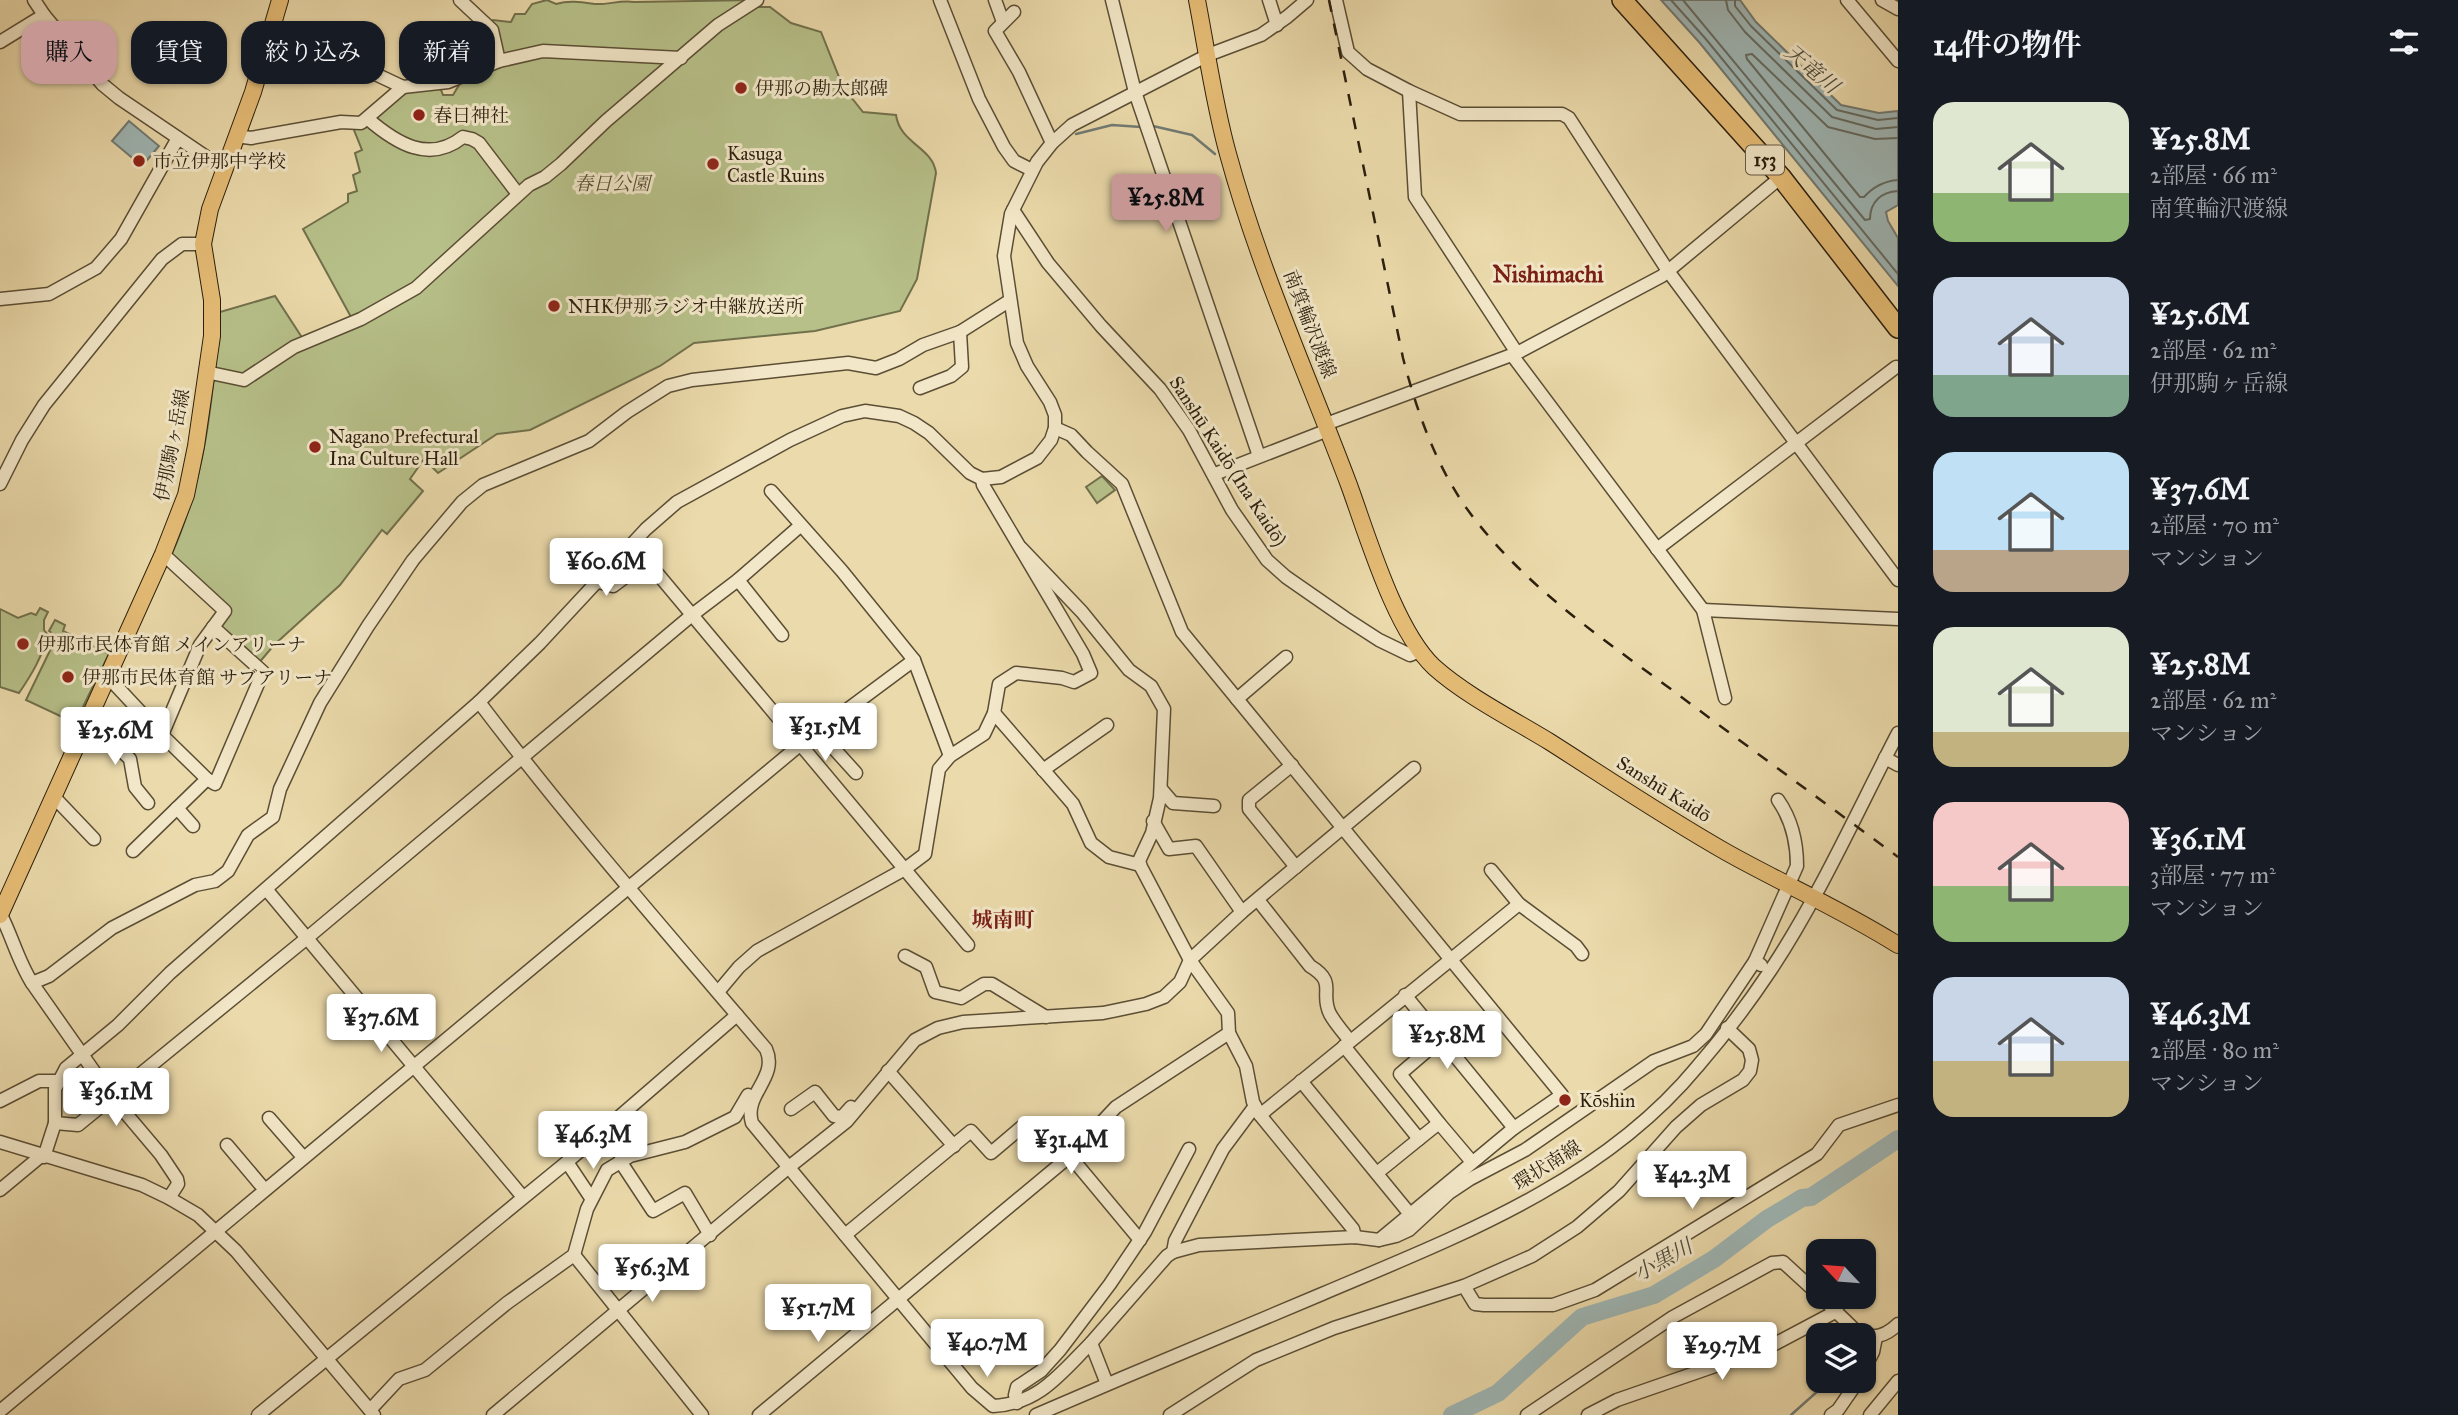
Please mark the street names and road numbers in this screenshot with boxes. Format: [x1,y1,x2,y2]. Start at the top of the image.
road number: 153 [1746,146,1784,174]
street label: 南箕輪沢渡線 [1279,267,1341,381]
street label: Sanshū Kaidō (Ina Kaidō) [1164,372,1292,551]
street label: 伊那駒ヶ岳線 [150,387,194,503]
street label: Sanshū Kaidō [1613,751,1716,827]
street label: 環状南線 [1509,1135,1585,1195]

